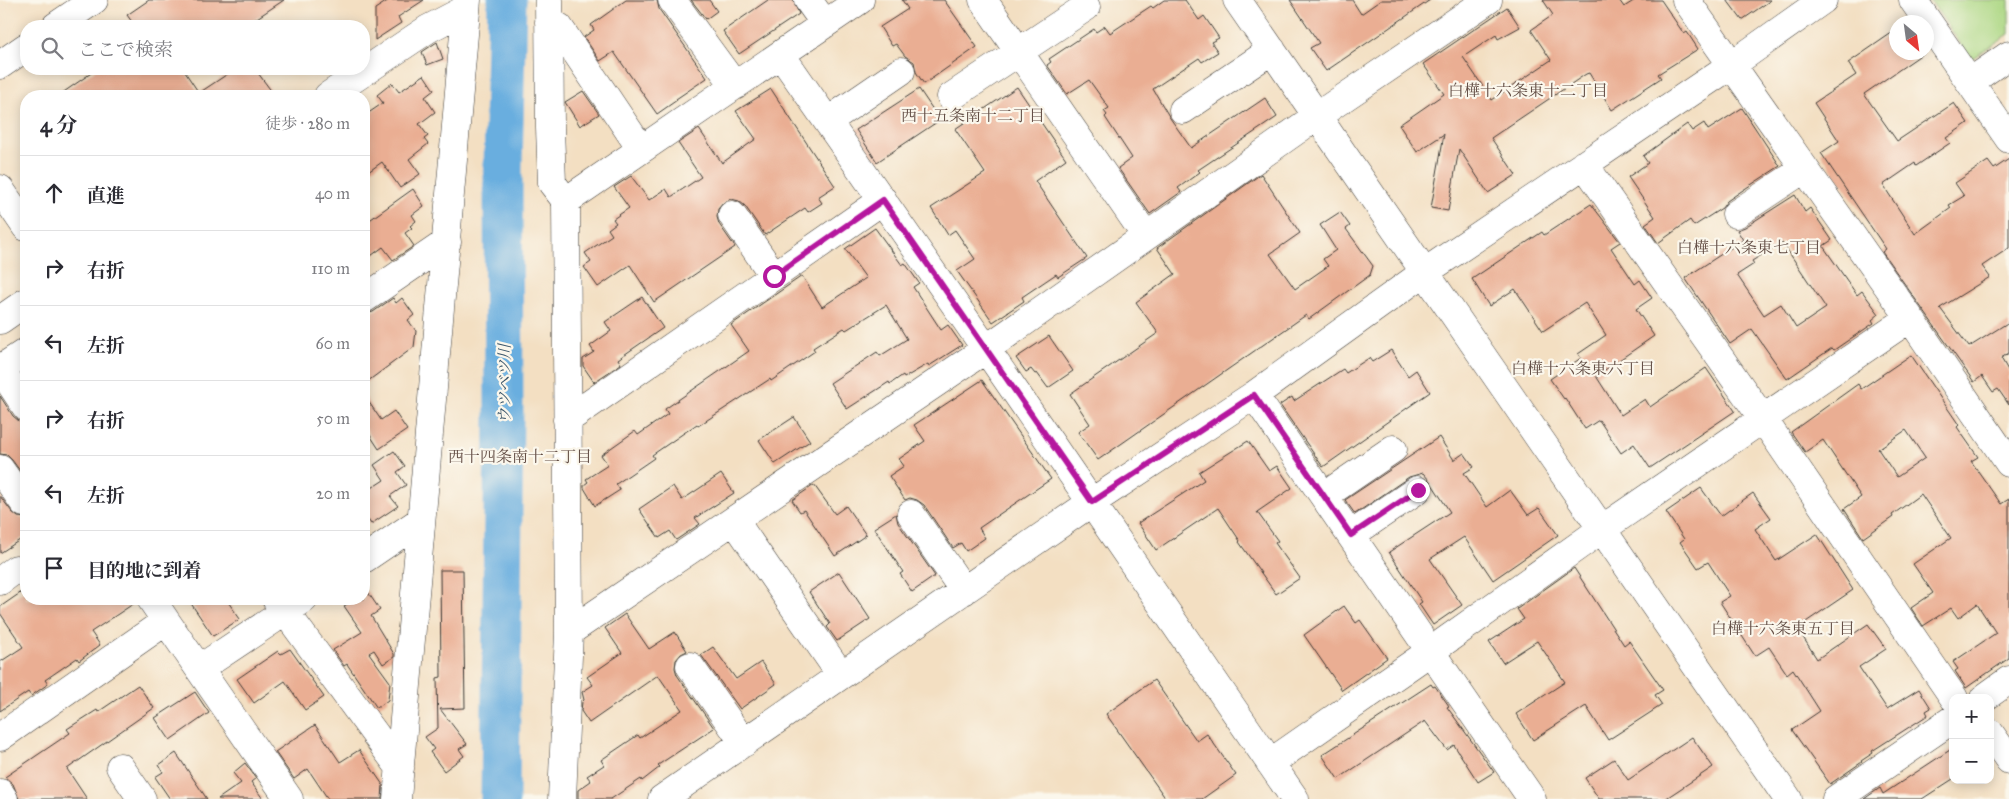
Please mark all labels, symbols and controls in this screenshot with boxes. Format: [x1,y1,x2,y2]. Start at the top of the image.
north arrow [1889,15,1934,60]
search box [20,20,370,75]
icon: search [38,34,66,62]
text: ここで検索 [78,38,173,61]
district label: 白樺十六条東十二丁目 [1448,81,1608,100]
district label: 西十五条南十二丁目 [901,106,1045,125]
text: 4 分 [40,112,77,138]
text: 徒歩 · 280 m [265,114,350,133]
icon: ahead [40,179,68,207]
text: 直進 [87,184,125,207]
text: 40 m [315,184,350,203]
district label: 白樺十六条東七丁目 [1677,238,1821,257]
icon: right [40,254,68,282]
text: 右折 [87,259,125,282]
text: 110 m [311,259,350,278]
route start [763,265,786,288]
icon: left [40,329,68,357]
text: 左折 [87,334,125,357]
text: 60 m [316,334,350,353]
water label: ウツベツ川 [495,342,514,424]
district label: 白樺十六条東六丁目 [1511,359,1655,378]
icon: right [40,404,68,432]
text: 右折 [87,409,125,432]
text: 50 m [316,409,350,428]
district label: 西十四条南十二丁目 [448,447,592,466]
icon: left [40,479,68,507]
route end [1407,479,1430,502]
text: 左折 [87,484,125,507]
text: 20 m [316,484,350,503]
icon: arrive [40,554,68,582]
text: 目的地に到着 [87,559,201,582]
district label: 白樺十六条東五丁目 [1711,619,1855,638]
map controls [1949,694,1994,784]
button: + [1949,694,1994,739]
button: − [1949,739,1994,784]

